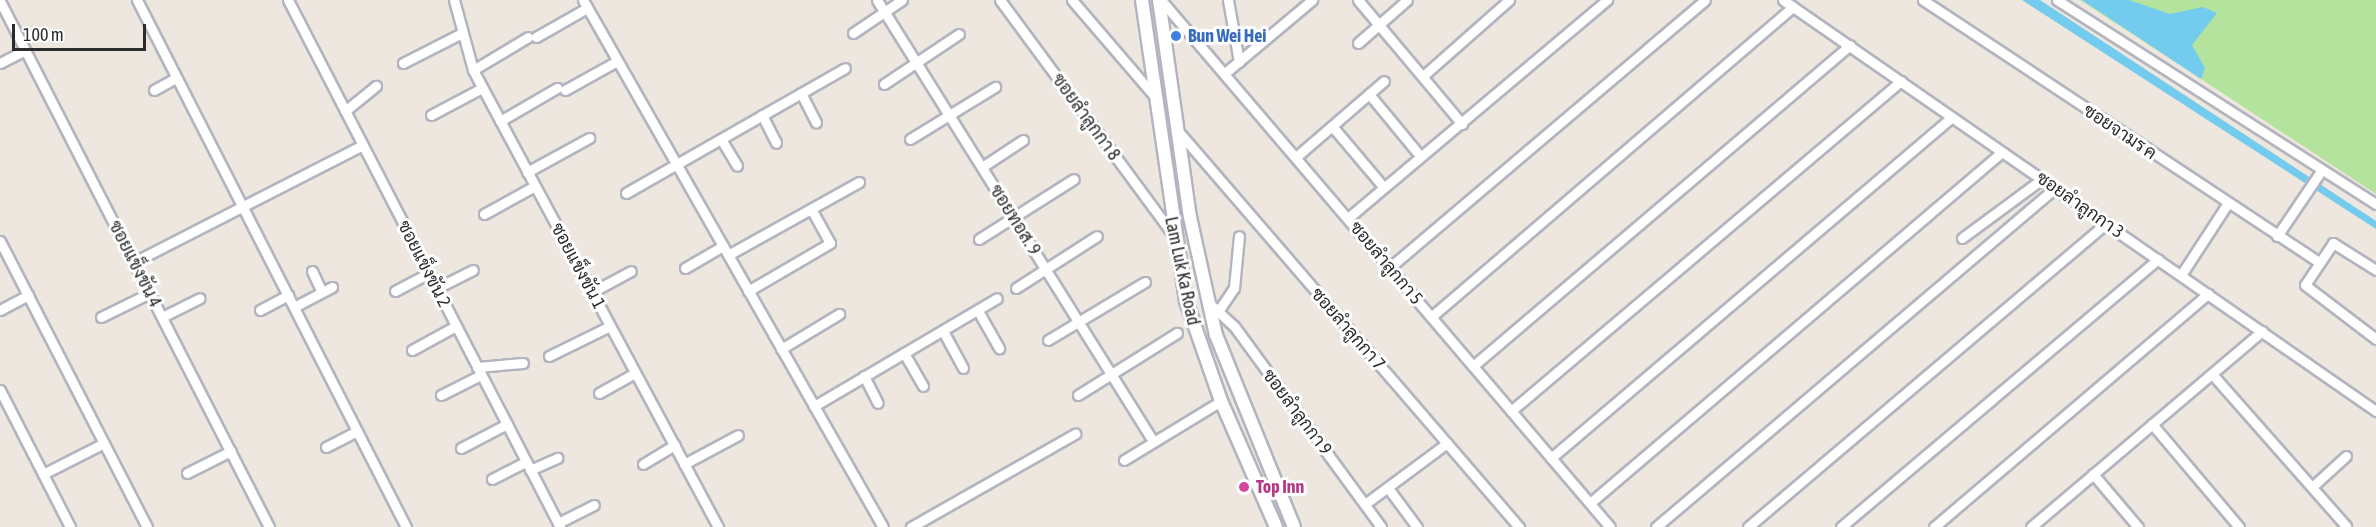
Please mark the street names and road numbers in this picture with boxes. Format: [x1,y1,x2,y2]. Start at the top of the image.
street label: ซอยลำลูกกา 8 [1047,69,1125,165]
street label: ซอยจามร ค [2079,100,2161,164]
street label: ซอยลำลูกกา 3 [2032,167,2128,243]
street label: ซอยทอส. 9 [985,181,1045,259]
street label: Lam Luk Ka Road [1160,215,1204,327]
street label: ซอยแข็งขัน 4 [104,217,166,311]
street label: ซอยแข็งขัน 2 [393,217,455,311]
street label: ซอยลำลูกกา 5 [1345,217,1427,309]
street label: ซอยแข็งขัน 1 [546,219,610,313]
street label: ซอยลำลูกกา 7 [1306,283,1390,375]
street label: ซอยลำลูกกา 9 [1258,365,1336,459]

